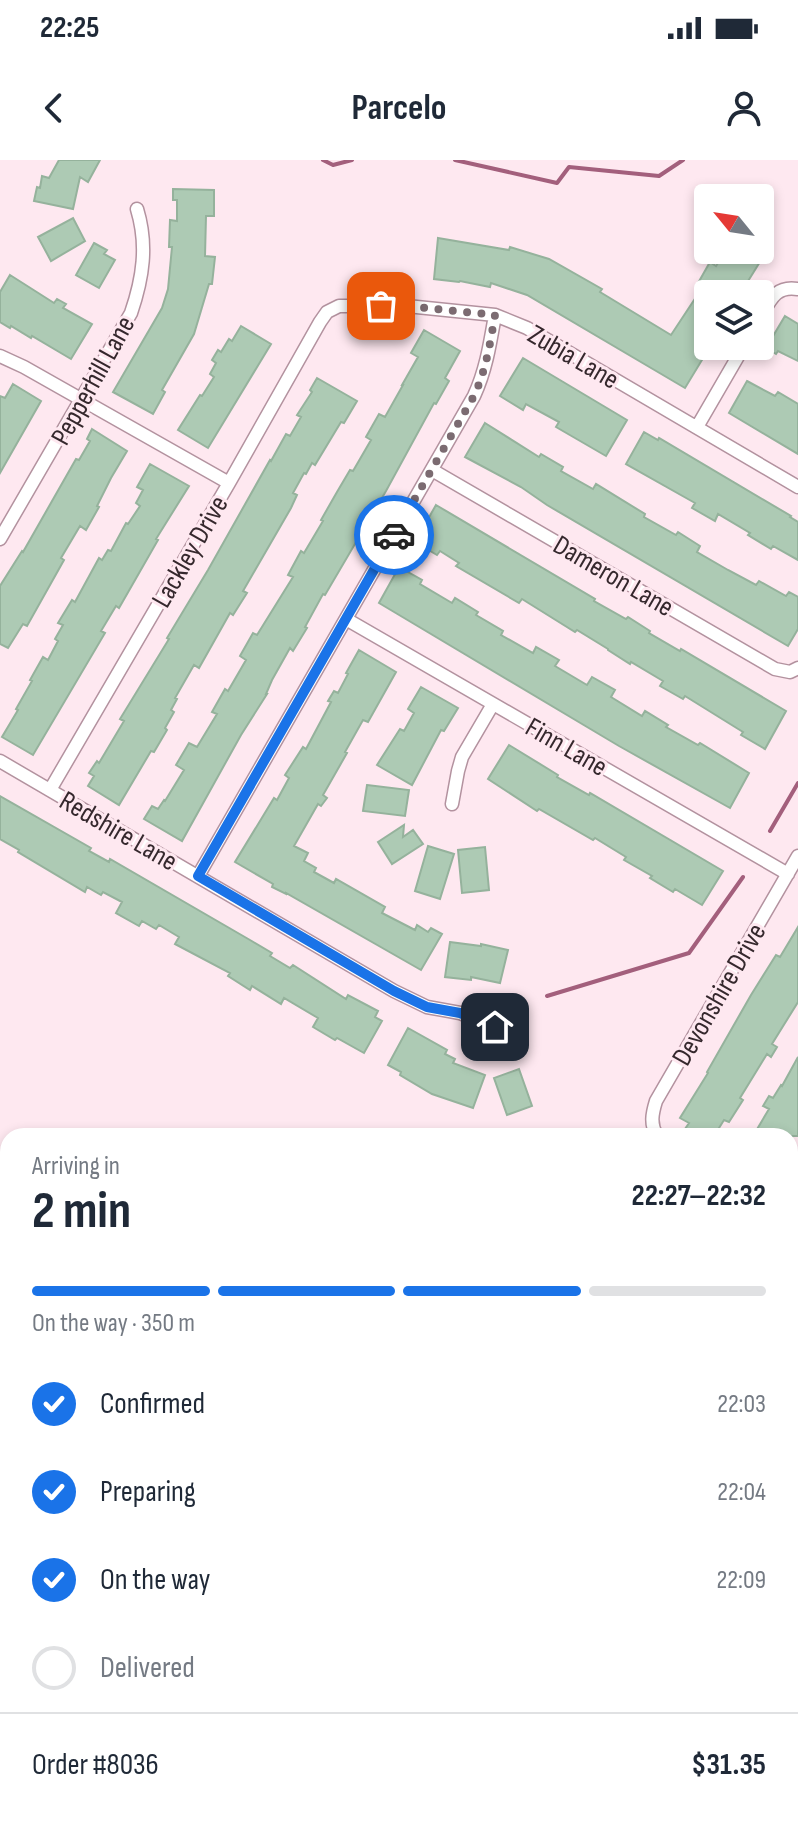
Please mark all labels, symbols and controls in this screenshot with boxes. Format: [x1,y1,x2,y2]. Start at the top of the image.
text: 22:25 [40,10,99,46]
icon: back [32,86,76,130]
icon: person [722,86,766,130]
text: Parcelo [352,87,446,130]
north arrow [694,184,774,264]
map controls [694,184,774,360]
pin [347,272,415,340]
button: layers [694,280,774,360]
icon: bag [359,284,403,328]
street label: Pepperhill Lane [44,311,142,451]
street label: Zubia Lane [522,318,625,396]
street label: Lackley Drive [145,490,235,613]
courier [354,495,434,575]
icon: car [372,513,416,557]
street label: Dameron Lane [547,529,679,624]
street label: Finn Lane [519,711,613,784]
street label: Redshire Lane [54,784,183,878]
street label: Devonshire Drive [665,918,773,1072]
pin [461,993,529,1061]
icon: home [473,1005,517,1049]
text: Arriving in [32,1151,120,1182]
text: 22:27–22:32 [631,1178,766,1214]
text: 2 min [32,1180,131,1243]
text: On the way · 350 m [32,1308,195,1339]
icon: check [32,1382,76,1426]
text: Confirmed [100,1386,205,1422]
text: 22:03 [717,1389,766,1420]
icon: check [32,1470,76,1514]
text: Preparing [100,1474,196,1510]
text: 22:04 [717,1477,766,1508]
icon: check [32,1558,76,1602]
text: On the way [100,1562,210,1598]
text: 22:09 [717,1565,766,1596]
text: Delivered [100,1650,195,1686]
text: Order #8036 [32,1747,159,1783]
text: $31.35 [691,1747,766,1783]

